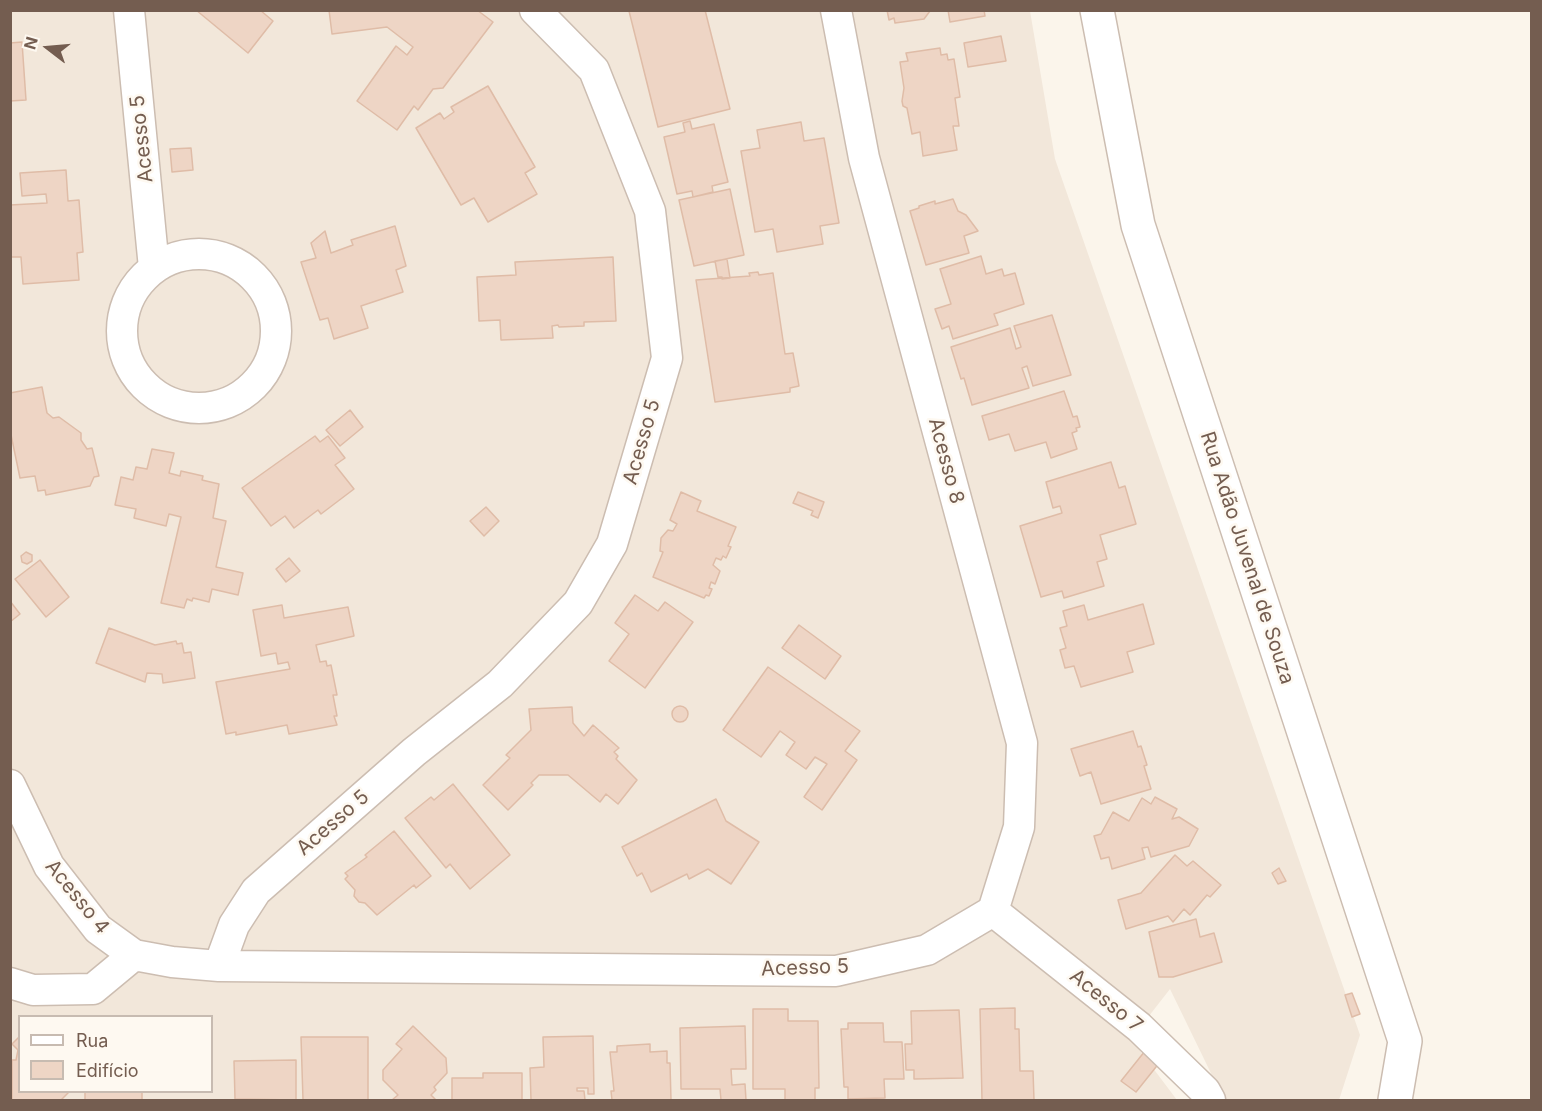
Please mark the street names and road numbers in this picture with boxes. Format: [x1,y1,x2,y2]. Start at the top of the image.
street label: Acesso 5 [125,94,159,184]
street label: Acesso 5 [618,397,666,487]
street label: Acesso 8 [923,415,969,507]
street label: Rua Adão Juvenal de Souza [1195,429,1299,687]
street label: Acesso 5 [292,785,374,861]
street label: Acesso 4 [40,855,114,939]
street label: Acesso 5 [761,954,849,982]
street label: Acesso 7 [1065,964,1147,1038]

